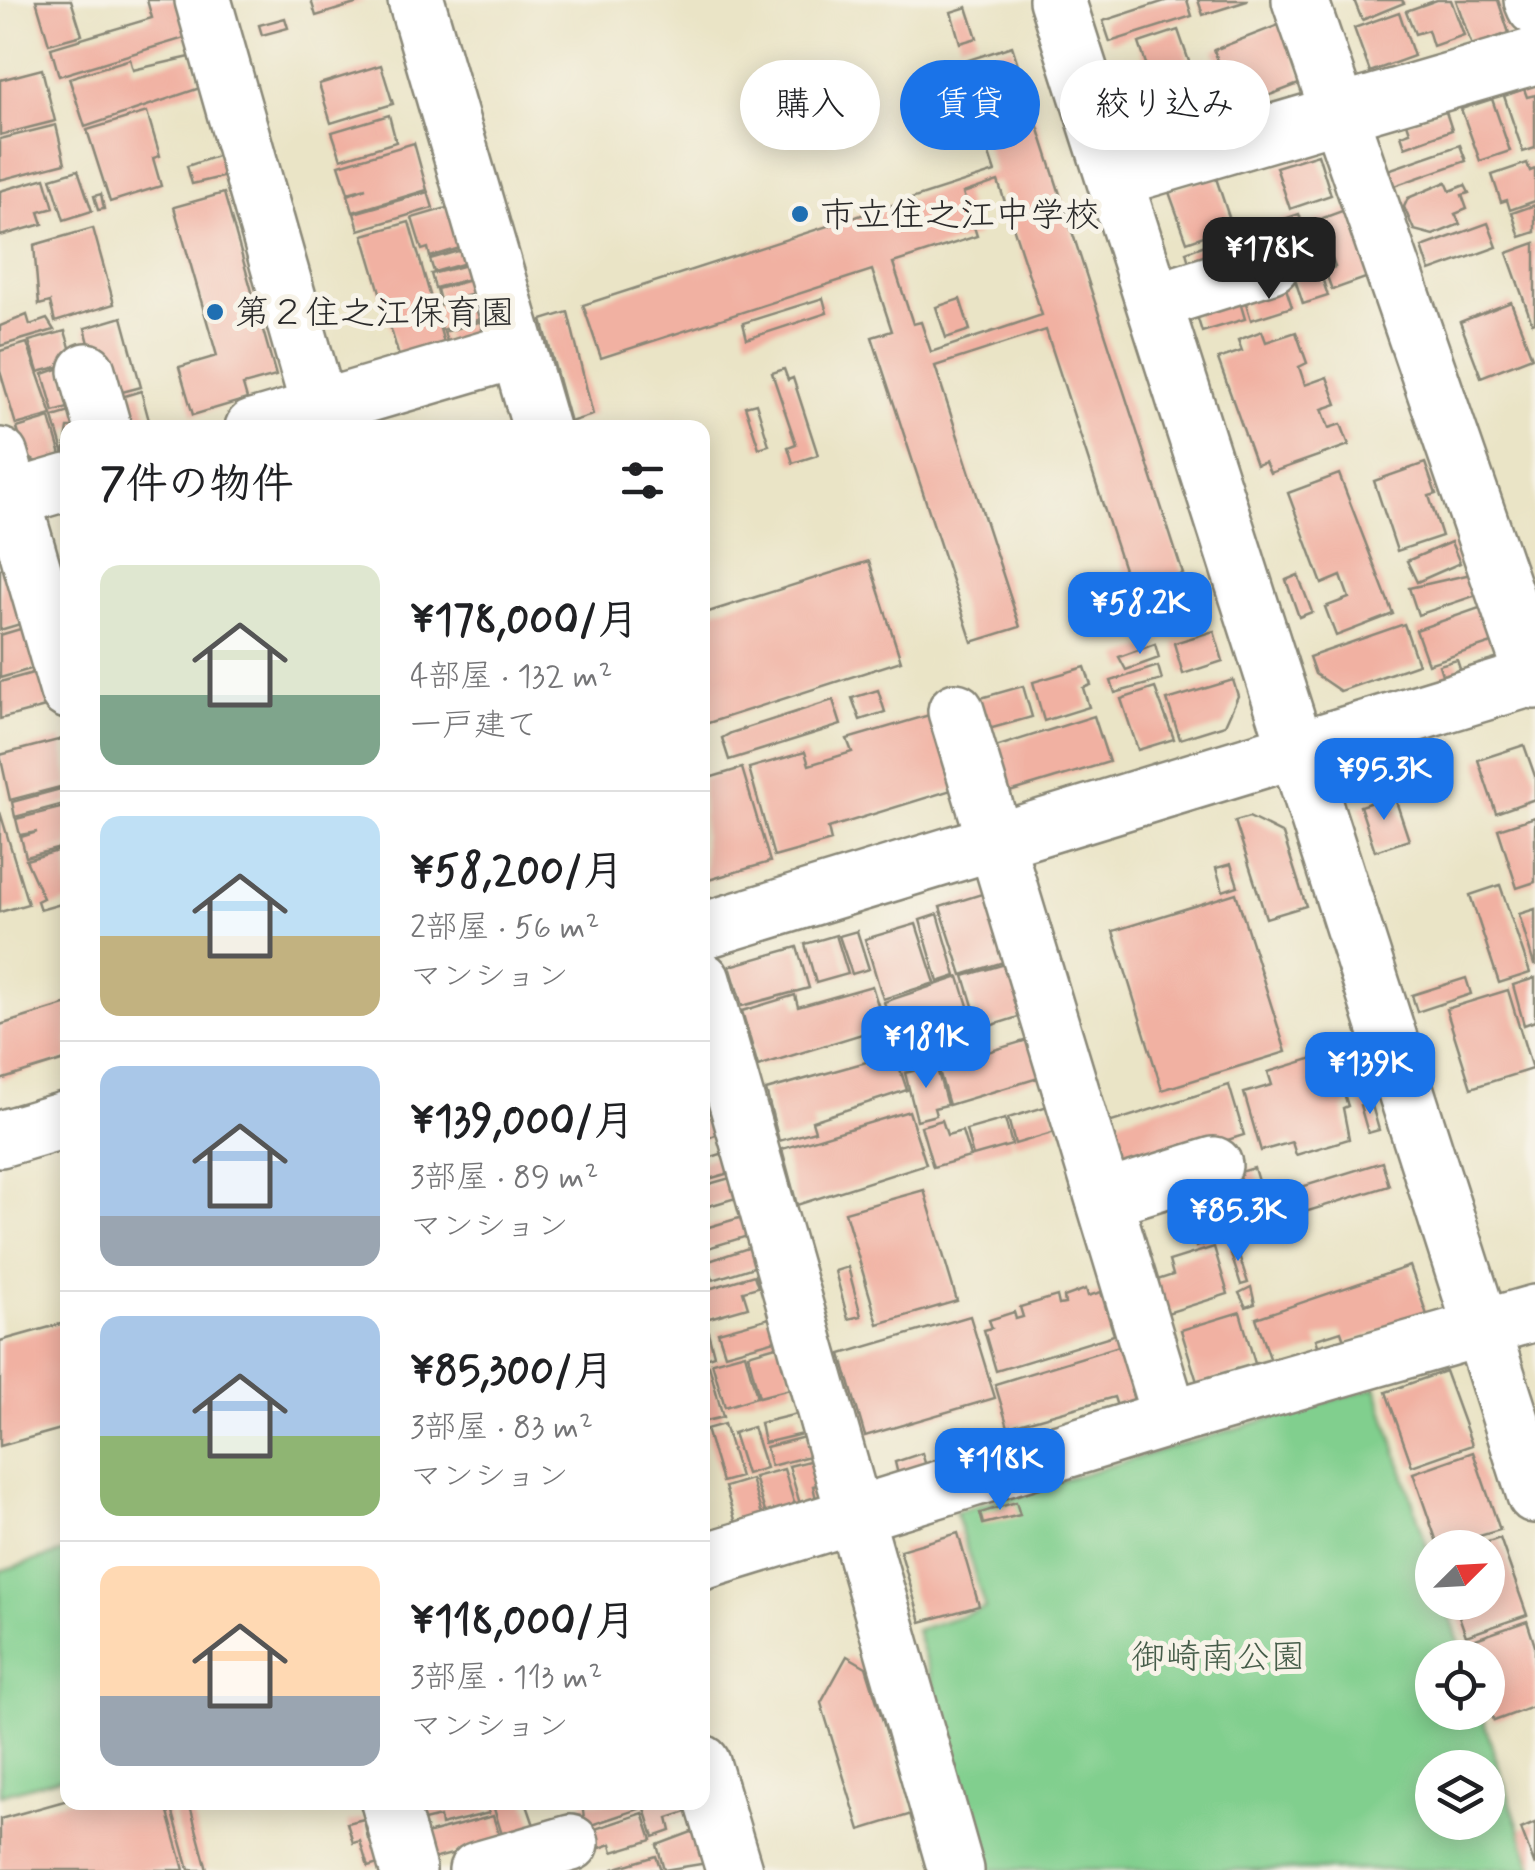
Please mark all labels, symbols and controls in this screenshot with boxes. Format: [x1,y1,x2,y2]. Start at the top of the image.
chip: 購入 [740,60,880,150]
chip: 賃貸 [900,60,1040,150]
chip: 絞り込み [1060,60,1270,150]
place label: 市立住之江中学校 [820,193,1100,239]
marker: 市立住之江中学校 [789,203,811,225]
pin: ¥178K [1199,217,1339,302]
text: ¥178K [1225,228,1313,270]
place label: 第２住之江保育園 [235,291,515,337]
marker: 第２住之江保育園 [204,301,226,323]
icon: filters [615,453,670,508]
text: 7件の物件 [100,458,294,513]
pin: ¥58.2K [1059,572,1221,657]
text: ¥58.2K [1090,583,1190,625]
text: ¥178,000/月 [410,594,639,649]
icon: home [180,605,300,725]
text: 4部屋 · 132 m² [410,656,612,698]
text: 一戸建て [410,705,538,747]
pin: ¥95.3K [1303,738,1465,823]
text: ¥95.3K [1337,749,1431,791]
text: ¥58,200/月 [410,845,624,900]
icon: home [180,856,300,976]
text: 2部屋 · 56 m² [410,907,599,949]
text: マンション [410,956,569,998]
pin: ¥181K [856,1006,996,1091]
text: ¥181K [883,1017,969,1059]
pin: ¥139K [1300,1032,1440,1117]
text: ¥139K [1327,1043,1413,1085]
text: ¥139,000/月 [410,1095,635,1150]
icon: home [180,1106,300,1226]
text: 3部屋 · 89 m² [410,1157,598,1199]
pin: ¥85.3K [1157,1179,1319,1264]
text: ¥85.3K [1189,1190,1287,1232]
text: マンション [410,1206,569,1248]
text: ¥85,300/月 [410,1345,614,1400]
icon: home [180,1356,300,1476]
text: 3部屋 · 83 m² [410,1407,593,1449]
pin: ¥118K [930,1428,1070,1513]
text: ¥118K [957,1439,1043,1481]
text: マンション [410,1456,569,1498]
north arrow [1415,1530,1505,1620]
map controls [1415,1530,1505,1840]
text: ¥118,000/月 [410,1595,636,1650]
icon: home [180,1606,300,1726]
park label: 御崎南公園 [1130,1635,1306,1681]
button: locate [1415,1640,1505,1730]
text: 3部屋 · 113 m² [410,1657,602,1699]
text: マンション [410,1706,569,1748]
button: layers [1415,1750,1505,1840]

